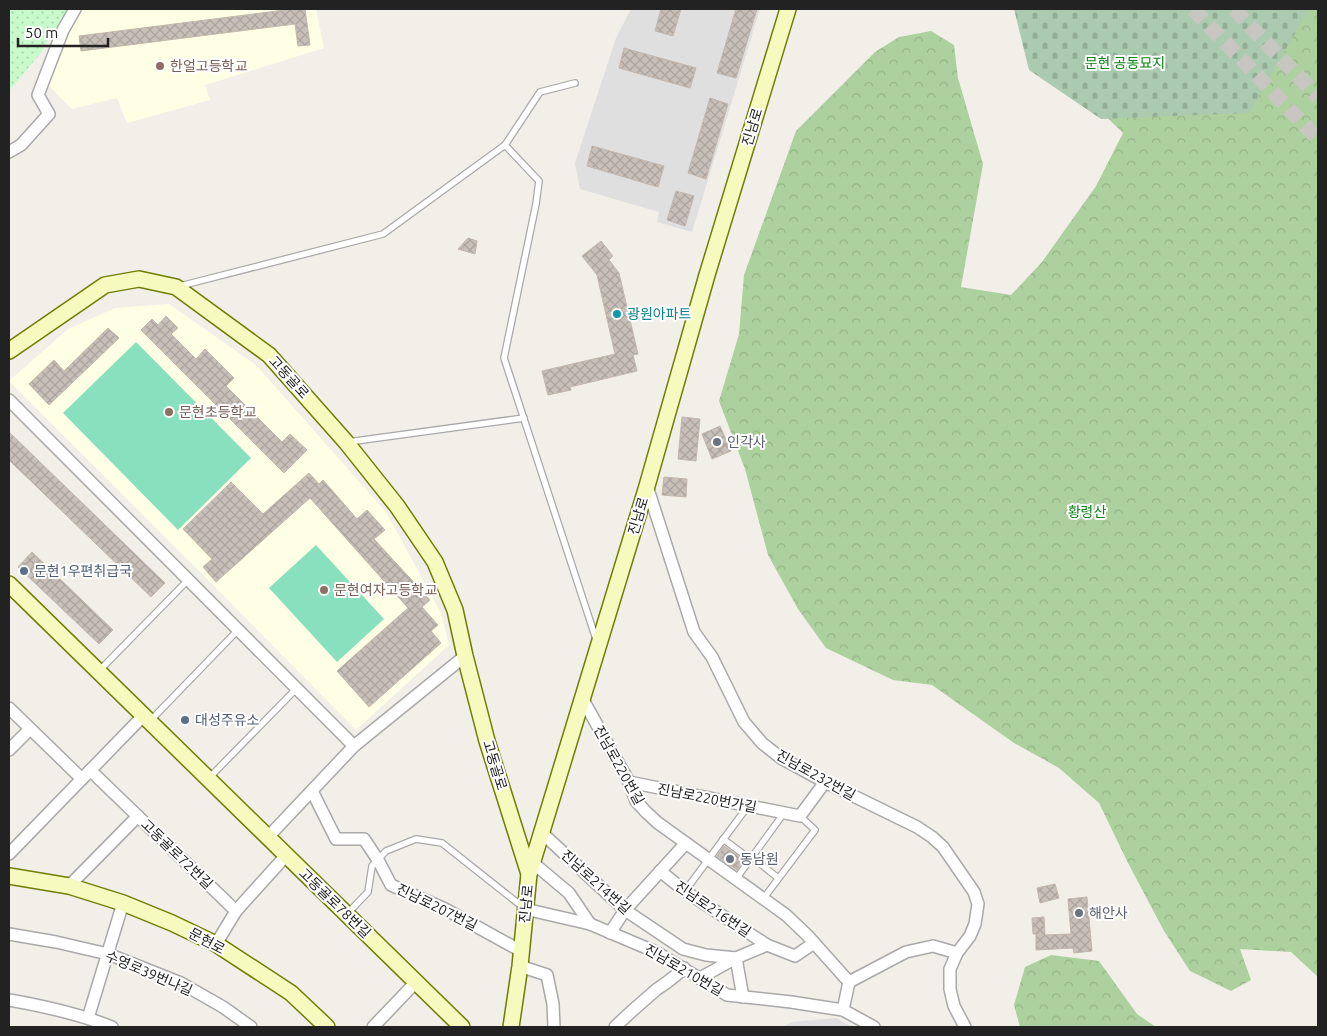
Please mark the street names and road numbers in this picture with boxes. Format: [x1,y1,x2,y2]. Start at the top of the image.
street label: 진남로 [739,106,765,148]
street label: 고동골로 [266,352,312,402]
street label: 진남로 [625,495,651,537]
street label: 진남로220번길 [591,723,647,807]
street label: 고동골로 [480,738,510,792]
street label: 진남로232번길 [774,747,858,803]
street label: 진남로220번가길 [656,781,758,815]
street label: 고동골로72번길 [138,816,216,892]
street label: 진남로214번길 [558,847,634,917]
street label: 고동골로78번길 [296,865,374,941]
street label: 진남로216번길 [672,878,754,940]
street label: 진남로207번길 [394,881,480,933]
street label: 진남로 [516,884,536,924]
street label: 문현로 [186,925,228,957]
street label: 진남로210번길 [642,941,726,999]
street label: 수영로39번나길 [103,947,195,999]

